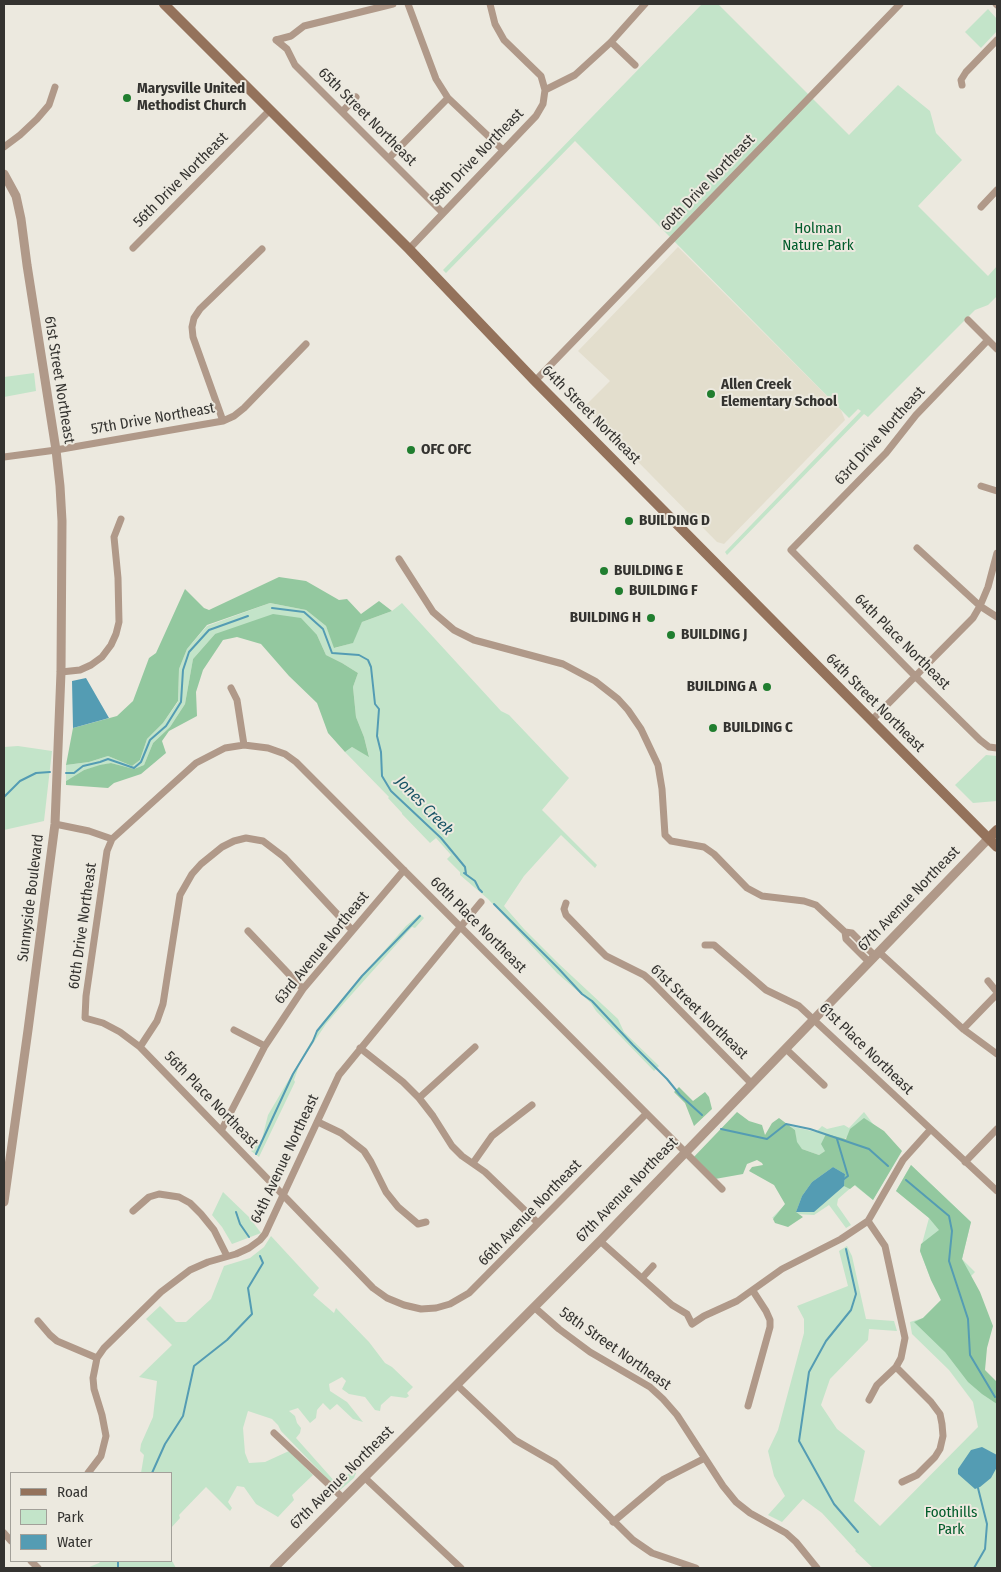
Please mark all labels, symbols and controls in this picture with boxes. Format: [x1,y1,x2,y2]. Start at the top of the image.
street label: 65th Street Northeast [314,64,420,170]
place label: Marysville United Methodist Church [137,80,246,115]
marker: Marysville United Methodist Church [121,92,133,104]
street label: 58th Drive Northeast [426,105,528,209]
street label: 56th Drive Northeast [130,129,232,231]
street label: 60th Drive Northeast [657,131,759,235]
park label: Holman Nature Park [782,220,854,255]
street label: 61st Street Northeast [40,315,78,445]
street label: 64th Street Northeast [538,362,644,468]
place label: Allen Creek Elementary School [721,376,837,411]
street label: 63rd Drive Northeast [831,383,929,489]
marker: Allen Creek Elementary School [705,388,717,400]
street label: 57th Drive Northeast [90,399,216,439]
place label: OFC OFC [421,441,471,459]
marker: OFC OFC [405,444,417,456]
place label: BUILDING D [639,512,710,530]
marker: BUILDING D [623,515,635,527]
place label: BUILDING E [614,562,683,580]
marker: BUILDING E [598,565,610,577]
place label: BUILDING F [629,582,698,600]
marker: BUILDING F [613,585,625,597]
street label: 64th Place Northeast [850,590,954,694]
place label: BUILDING H [570,609,641,627]
marker: BUILDING H [645,612,657,624]
place label: BUILDING J [681,626,747,644]
marker: BUILDING J [665,629,677,641]
street label: 64th Street Northeast [822,650,928,756]
place label: BUILDING A [687,678,757,696]
marker: BUILDING A [761,681,773,693]
place label: BUILDING C [723,719,793,737]
marker: BUILDING C [707,722,719,734]
water label: Jones Creek [391,772,457,840]
street label: Sunnyside Boulevard [14,833,48,963]
street label: 67th Avenue Northeast [854,843,964,955]
street label: 60th Drive Northeast [65,861,101,991]
street label: 60th Place Northeast [426,873,530,977]
street label: 63rd Avenue Northeast [271,888,373,1008]
street label: 61st Street Northeast [646,961,752,1063]
street label: 61st Place Northeast [815,999,917,1099]
street label: 56th Place Northeast [160,1048,262,1152]
street label: 64th Avenue Northeast [247,1092,323,1226]
street label: 67th Avenue Northeast [572,1134,682,1246]
street label: 66th Avenue Northeast [475,1156,585,1270]
street label: 58th Street Northeast [556,1304,674,1394]
street label: 67th Avenue Northeast [286,1422,398,1534]
legend [10,1472,172,1562]
text: Road [57,1483,88,1501]
park label: Foothills Park [925,1504,977,1539]
text: Park [57,1508,84,1526]
text: Water [57,1533,92,1551]

